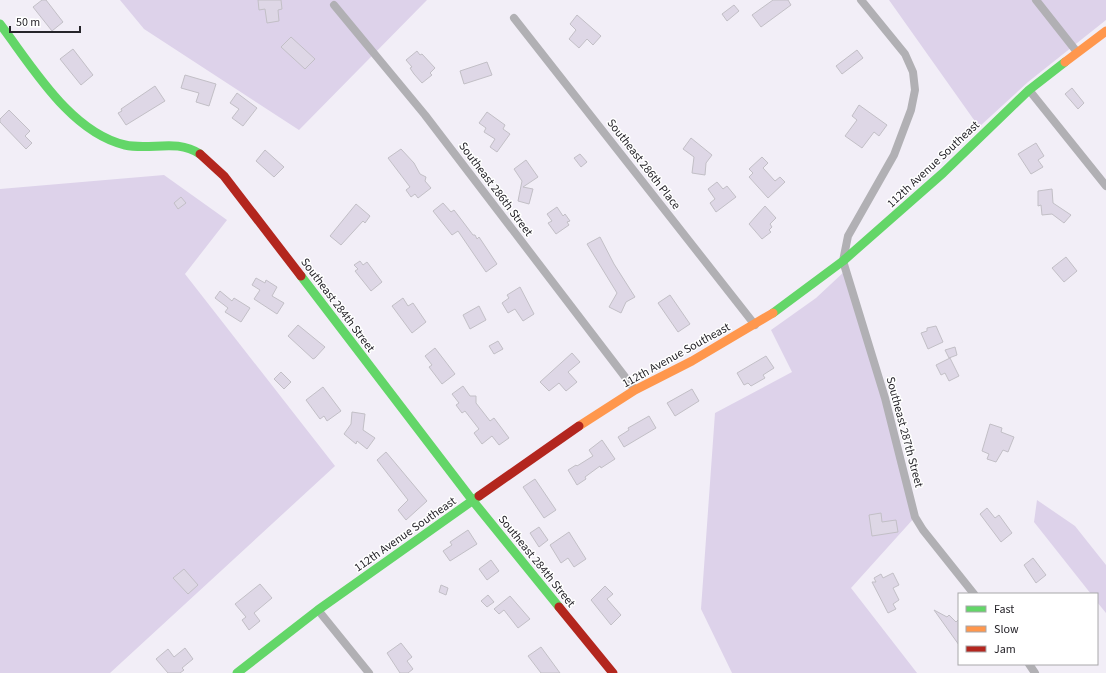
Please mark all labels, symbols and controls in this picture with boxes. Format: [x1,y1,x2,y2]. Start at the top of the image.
scale bar [10,8,80,34]
text: 50 m [16,14,40,31]
street label: Southeast 286th Place [603,115,685,213]
street label: 112th Avenue Southeast [883,117,983,212]
street label: Southeast 286th Street [454,139,537,240]
street label: Southeast 284th Street [296,255,379,356]
street label: 112th Avenue Southeast [619,319,733,392]
street label: Southeast 287th Street [882,375,927,489]
street label: 112th Avenue Southeast [351,493,460,576]
street label: Southeast 284th Street [494,512,579,611]
legend [958,593,1098,665]
text: Fast [994,601,1014,618]
text: Slow [994,621,1019,638]
text: Jam [994,641,1016,658]

